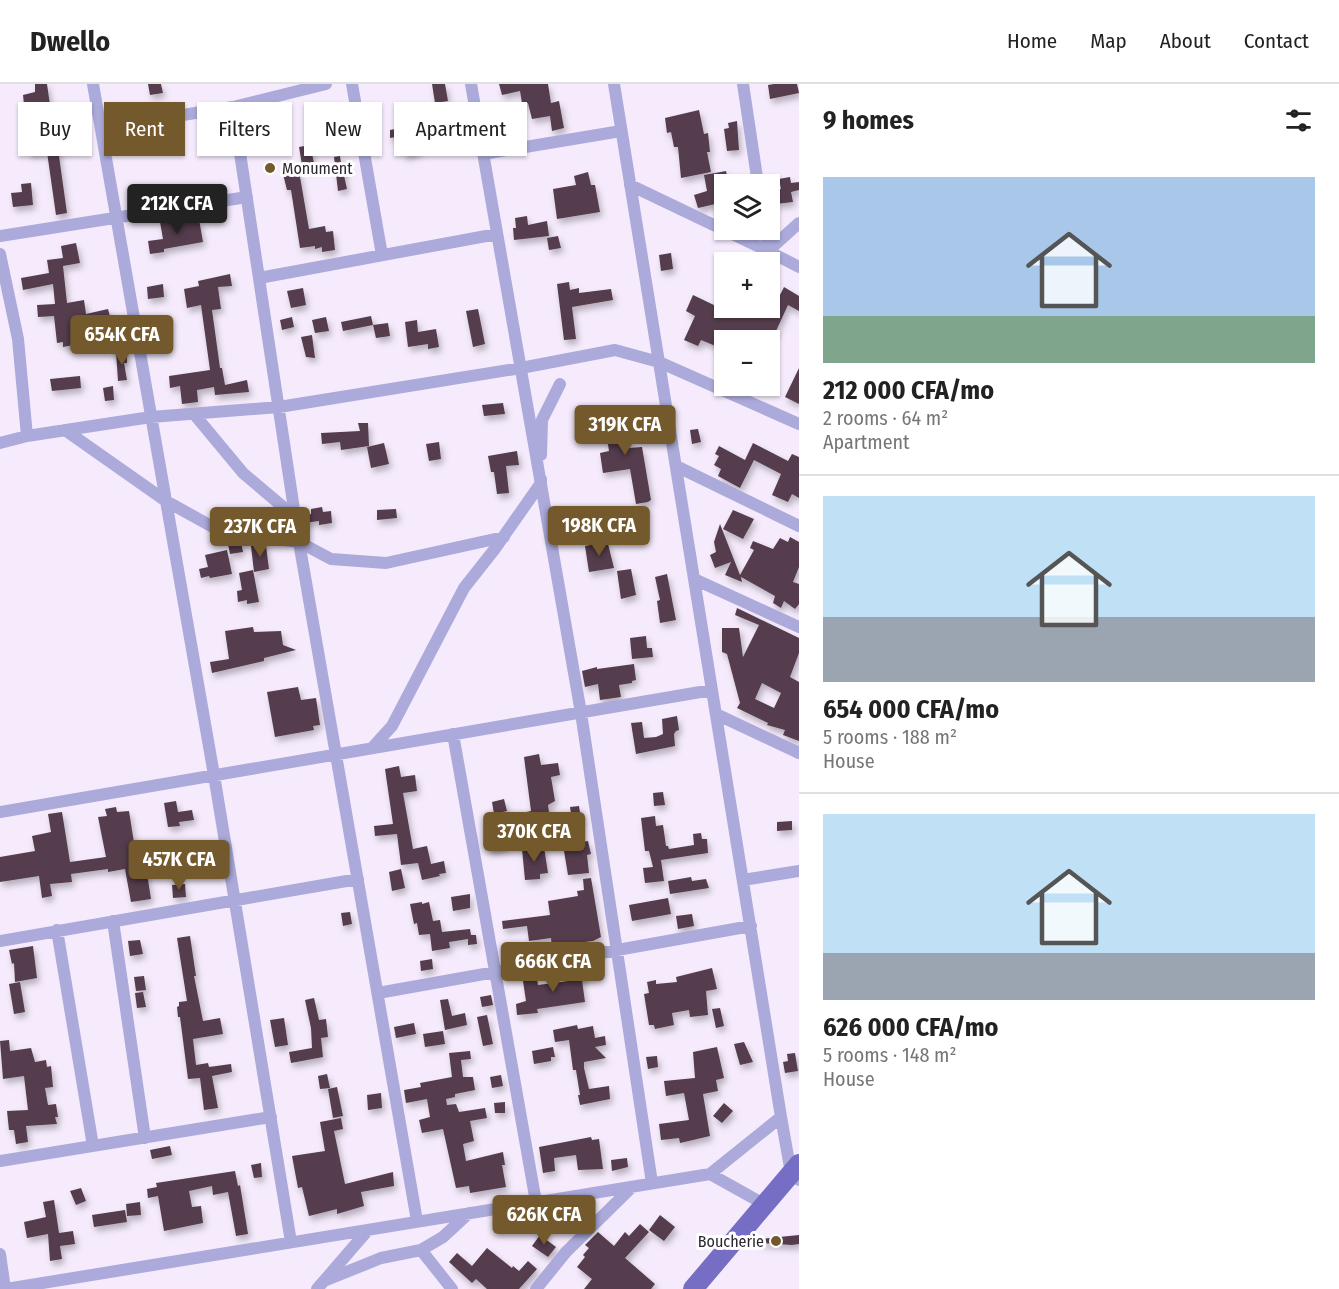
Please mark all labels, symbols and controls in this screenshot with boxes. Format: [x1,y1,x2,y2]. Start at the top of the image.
text: Dwello [30,25,110,58]
text: Home [1007,28,1057,54]
text: Map [1090,28,1127,54]
text: About [1160,28,1211,54]
text: Contact [1244,28,1309,54]
chip: Buy [18,102,92,156]
chip: Rent [104,102,185,156]
chip: Filters [197,102,292,156]
chip: New [304,102,382,156]
chip: Apartment [394,102,527,156]
icon: filters [1282,104,1315,137]
text: 9 homes [823,105,914,136]
place label: Monument [282,159,353,178]
marker: Monument [263,161,277,175]
map controls [714,174,780,396]
button: layers [714,174,780,240]
pin: 212K CFA [115,184,239,235]
text: 212K CFA [141,191,213,215]
icon: home [1015,216,1123,324]
button: + [714,252,780,318]
pin: 654K CFA [60,315,184,366]
text: 654K CFA [84,322,160,346]
button: − [714,330,780,396]
text: 212 000 CFA/mo [823,375,994,406]
pin: 319K CFA [563,405,687,456]
text: 2 rooms · 64 m² [823,406,948,430]
text: 319K CFA [589,412,661,436]
text: Apartment [823,430,910,454]
pin: 198K CFA [537,506,661,557]
pin: 237K CFA [198,507,322,558]
text: 198K CFA [562,513,636,537]
text: 237K CFA [224,514,296,538]
icon: home [1015,535,1123,643]
text: 654 000 CFA/mo [823,694,999,725]
text: 5 rooms · 188 m² [823,725,957,749]
text: House [823,749,875,773]
pin: 370K CFA [472,812,596,863]
text: 370K CFA [497,819,571,843]
pin: 457K CFA [117,840,241,891]
text: 457K CFA [143,847,215,871]
icon: home [1015,853,1123,961]
pin: 666K CFA [491,942,615,993]
text: 666K CFA [515,949,591,973]
text: 626 000 CFA/mo [823,1012,998,1043]
text: 5 rooms · 148 m² [823,1043,957,1067]
text: House [823,1067,875,1091]
pin: 626K CFA [482,1195,606,1246]
text: 626K CFA [507,1202,581,1226]
place label: Boucherie [698,1232,764,1251]
marker: Boucherie [769,1234,783,1248]

